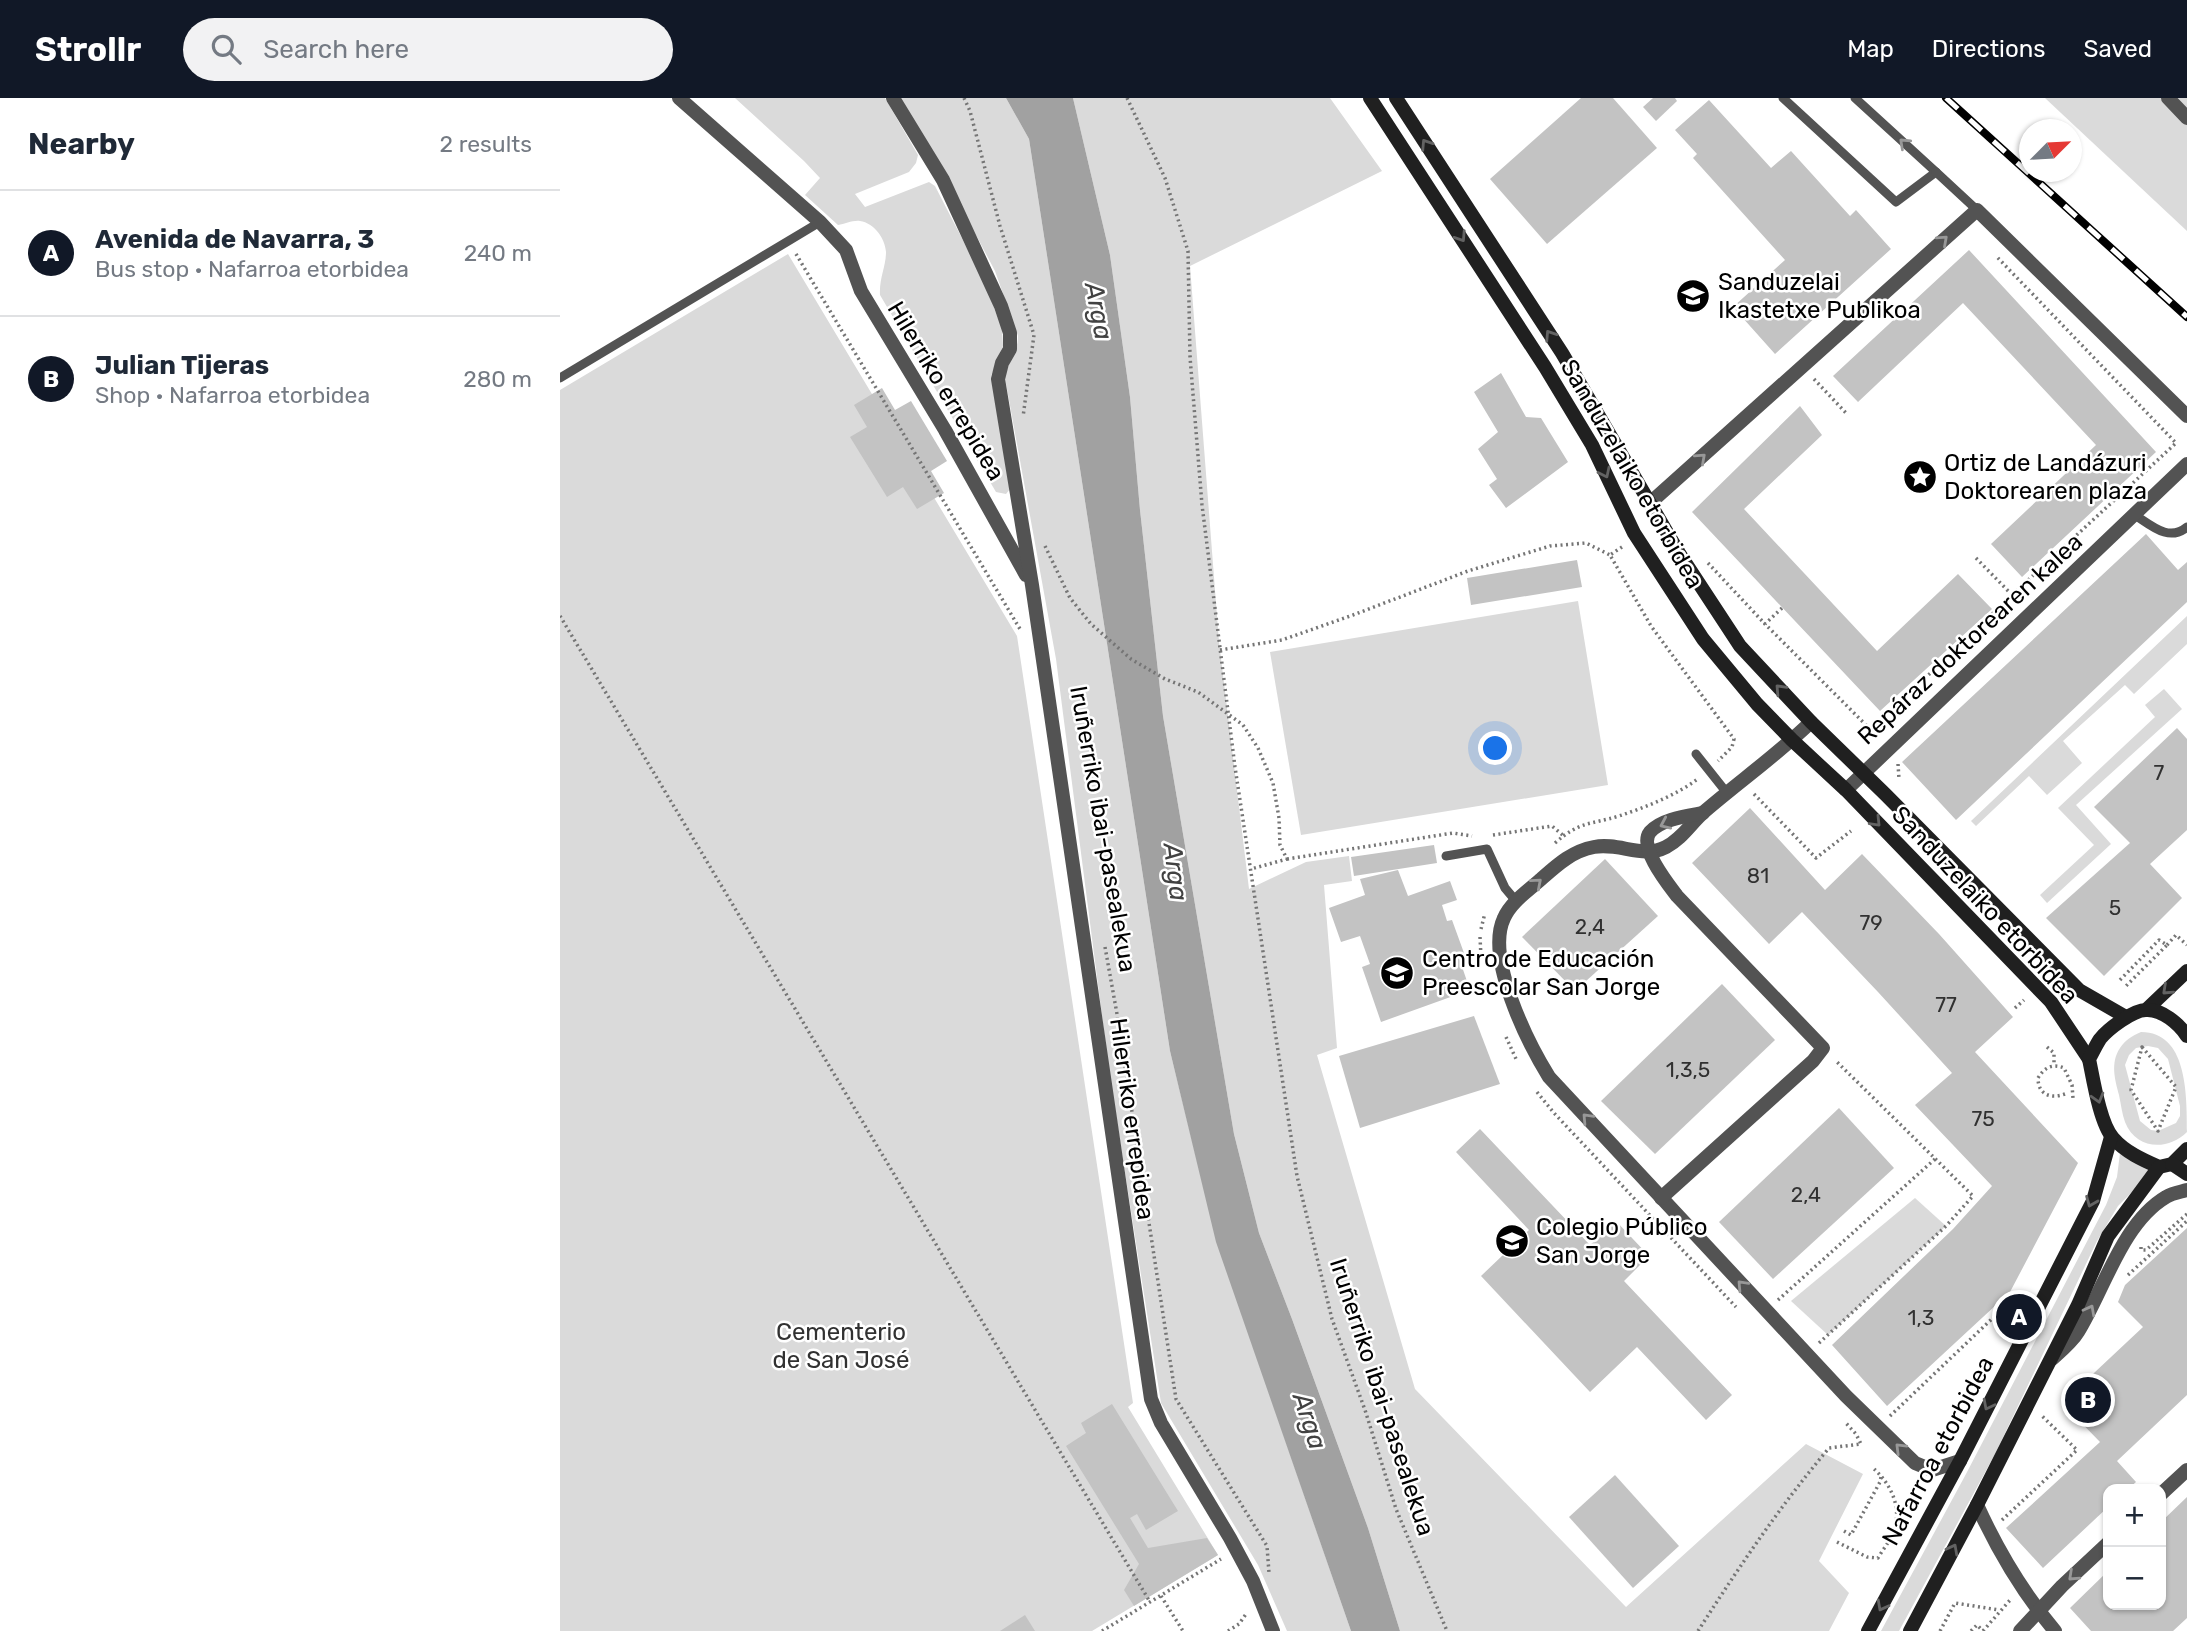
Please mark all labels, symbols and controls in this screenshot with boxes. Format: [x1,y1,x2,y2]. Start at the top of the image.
search box [183,18,673,81]
text: Strollr [35,30,141,69]
icon: search [207,30,245,68]
text: Search here [263,34,409,65]
text: Map [1847,35,1894,63]
text: Directions [1932,35,2045,63]
text: Saved [2083,35,2152,63]
north arrow [2019,119,2082,182]
text: Nearby [28,126,135,162]
text: 2 results [440,130,532,158]
one-way arrow [1422,139,1434,152]
one-way arrow [1899,139,1912,151]
text: Avenida de Navarra, 3 [95,224,374,255]
one-way arrow [1453,230,1466,243]
one-way arrow [1935,236,1948,249]
text: A [43,239,59,267]
text: 240 m [464,239,532,267]
text: Bus stop · Nafarroa etorbidea [95,255,409,283]
place label: Sanduzelai Ikastetxe Publikoa [1718,268,1921,324]
school or university icon: Sanduzelai Ikastetxe Publikoa [1674,277,1712,315]
water label: Arga [1077,278,1119,342]
street label: Hilerriko errepidea [882,296,1010,486]
one-way arrow [1546,329,1559,342]
text: Julian Tijeras [95,350,269,381]
street label: Sanduzelaiko etorbidea [1555,354,1709,594]
text: B [43,365,59,393]
text: 280 m [463,365,532,393]
text: Shop · Nafarroa etorbidea [95,381,370,409]
place label: Ortiz de Landázuri Doktorearen plaza [1944,449,2147,505]
one-way arrow [1692,453,1705,466]
place icon: Ortiz de Landázuri Doktorearen plaza [1901,458,1939,496]
one-way arrow [1597,466,1611,478]
street label: Repáraz doktorearen kalea [1852,528,2088,750]
street label: Iruñerriko ibai-pasealekua [1064,684,1142,974]
one-way arrow [1776,684,1789,697]
your location [1478,731,1512,765]
house number: 7 [2154,760,2165,785]
street label: Sanduzelaiko etorbidea [1886,800,2084,1010]
one-way arrow [1868,814,1881,827]
one-way arrow [1660,816,1672,830]
water label: Arga [1156,839,1194,903]
house number: 81 [1747,863,1769,888]
one-way arrow [1528,879,1541,891]
house number: 5 [2109,895,2121,920]
house number: 79 [1859,910,1883,935]
house number: 2,4 [1575,914,1605,939]
place label: Centro de Educación Preescolar San Jorge [1422,945,1660,1001]
school or university icon: Centro de Educación Preescolar San Jorge [1378,954,1416,992]
one-way arrow [2162,982,2175,995]
house number: 77 [1935,992,1957,1017]
street label: Hilerriko errepidea [1104,1016,1160,1222]
house number: 1,3,5 [1666,1057,1710,1082]
one-way arrow [2089,1092,2104,1104]
house number: 75 [1971,1106,1995,1131]
one-way arrow [1583,1113,1596,1126]
house number: 2,4 [1791,1182,1821,1207]
one-way arrow [2086,1195,2100,1207]
place label: Colegio Público San Jorge [1536,1213,1708,1269]
school or university icon: Colegio Público San Jorge [1493,1222,1531,1260]
street label: Iruñerriko ibai-pasealekua [1324,1255,1440,1539]
one-way arrow [1738,1280,1751,1293]
pin: A [1996,1291,2042,1343]
one-way arrow [2082,1304,2095,1317]
house number: 1,3 [1908,1305,1934,1330]
park label: Cementerio de San José [773,1318,909,1374]
street label: Nafarroa etorbidea [1876,1352,2000,1550]
pin: B [2065,1374,2111,1426]
water label: Arga [1285,1387,1333,1453]
one-way arrow [1983,1398,1997,1410]
one-way arrow [1896,1444,1909,1457]
map controls [2103,1484,2166,1610]
button: + [2103,1484,2166,1547]
one-way arrow [1945,1544,1958,1556]
button: − [2103,1547,2166,1610]
one-way arrow [2068,1568,2081,1581]
one-way arrow [1877,1599,1890,1611]

